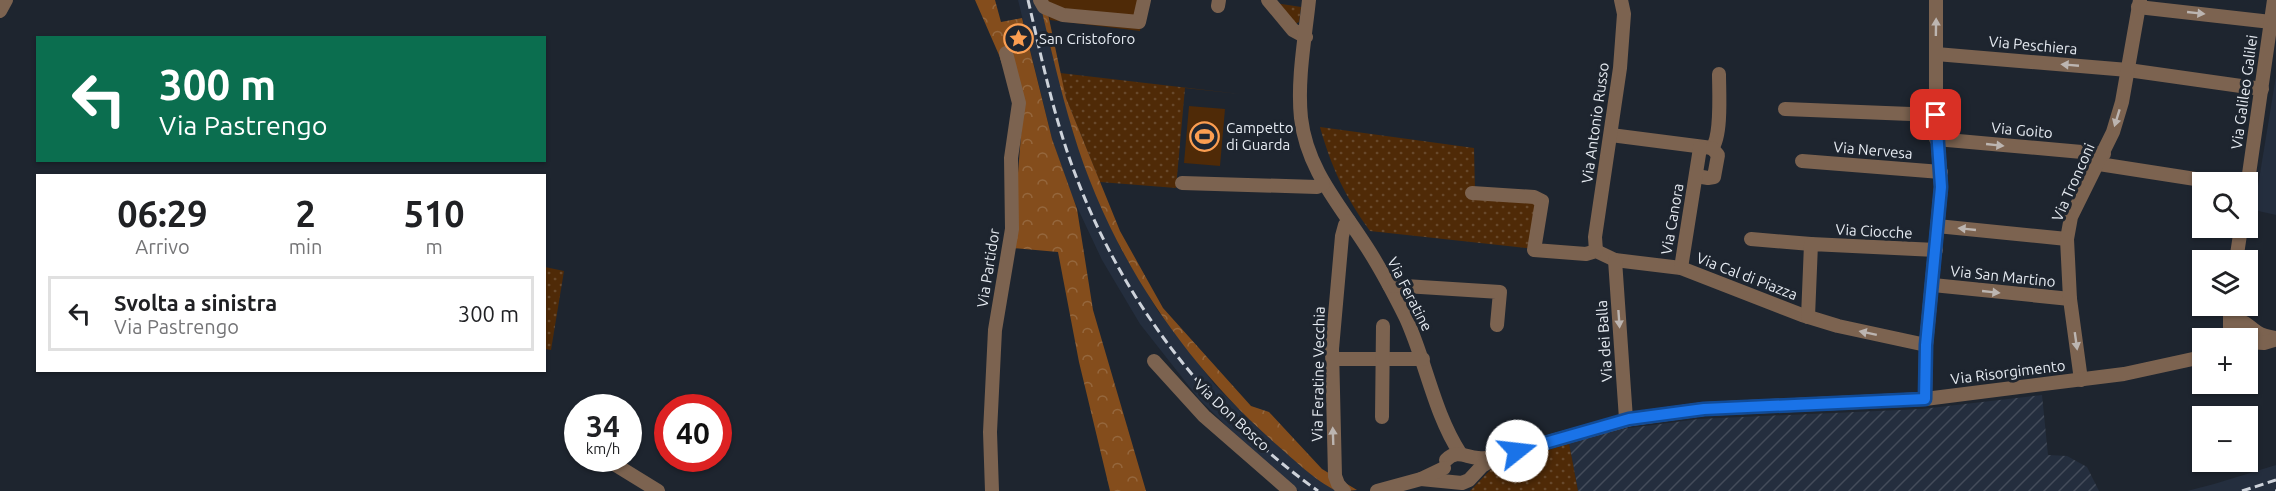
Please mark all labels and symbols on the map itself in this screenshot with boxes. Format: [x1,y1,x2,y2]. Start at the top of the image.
one-way arrow [2187,9,2206,18]
one-way arrow [1931,17,1941,36]
place icon: San Cristoforo [1002,22,1034,54]
place label: San Cristoforo [1039,30,1135,47]
street label: Via Peschiera [1988,33,2078,57]
street label: Via Galileo Galilei [2228,34,2260,150]
one-way arrow [2060,60,2079,70]
street label: Via Antonio Russo [1578,61,1612,185]
pin [1910,89,1961,140]
one-way arrow [2112,109,2121,127]
place label: Campetto di Guarda [1226,119,1293,153]
street label: Via Goito [1990,119,2054,141]
sports icon: Campetto di Guarda [1189,120,1221,152]
street label: Via Nervesa [1833,138,1913,162]
one-way arrow [1985,140,2004,149]
street label: Via Tronconi [2048,140,2098,224]
street label: Via Canora [1657,182,1687,256]
street label: Via Ciocche [1835,220,1913,242]
one-way arrow [1957,224,1976,234]
street label: Via Partidor [973,227,1003,309]
street label: Via Cal di Piazza [1694,249,1800,303]
street label: Via Feratine [1384,254,1436,334]
street label: Via San Martino [1950,262,2056,290]
one-way arrow [1982,287,2001,297]
street label: Via dei Balla [1593,300,1615,382]
street label: Via Feratine Vecchia [1308,306,1328,442]
one-way arrow [1614,309,1624,328]
one-way arrow [1859,328,1878,337]
one-way arrow [2071,332,2080,351]
street label: Via Risorgimento [1950,357,2066,387]
street label: Via Don Bosco [1191,376,1273,454]
speed limit sign: 40 [654,394,732,472]
position arrow [1485,419,1549,483]
one-way arrow [1329,426,1338,445]

